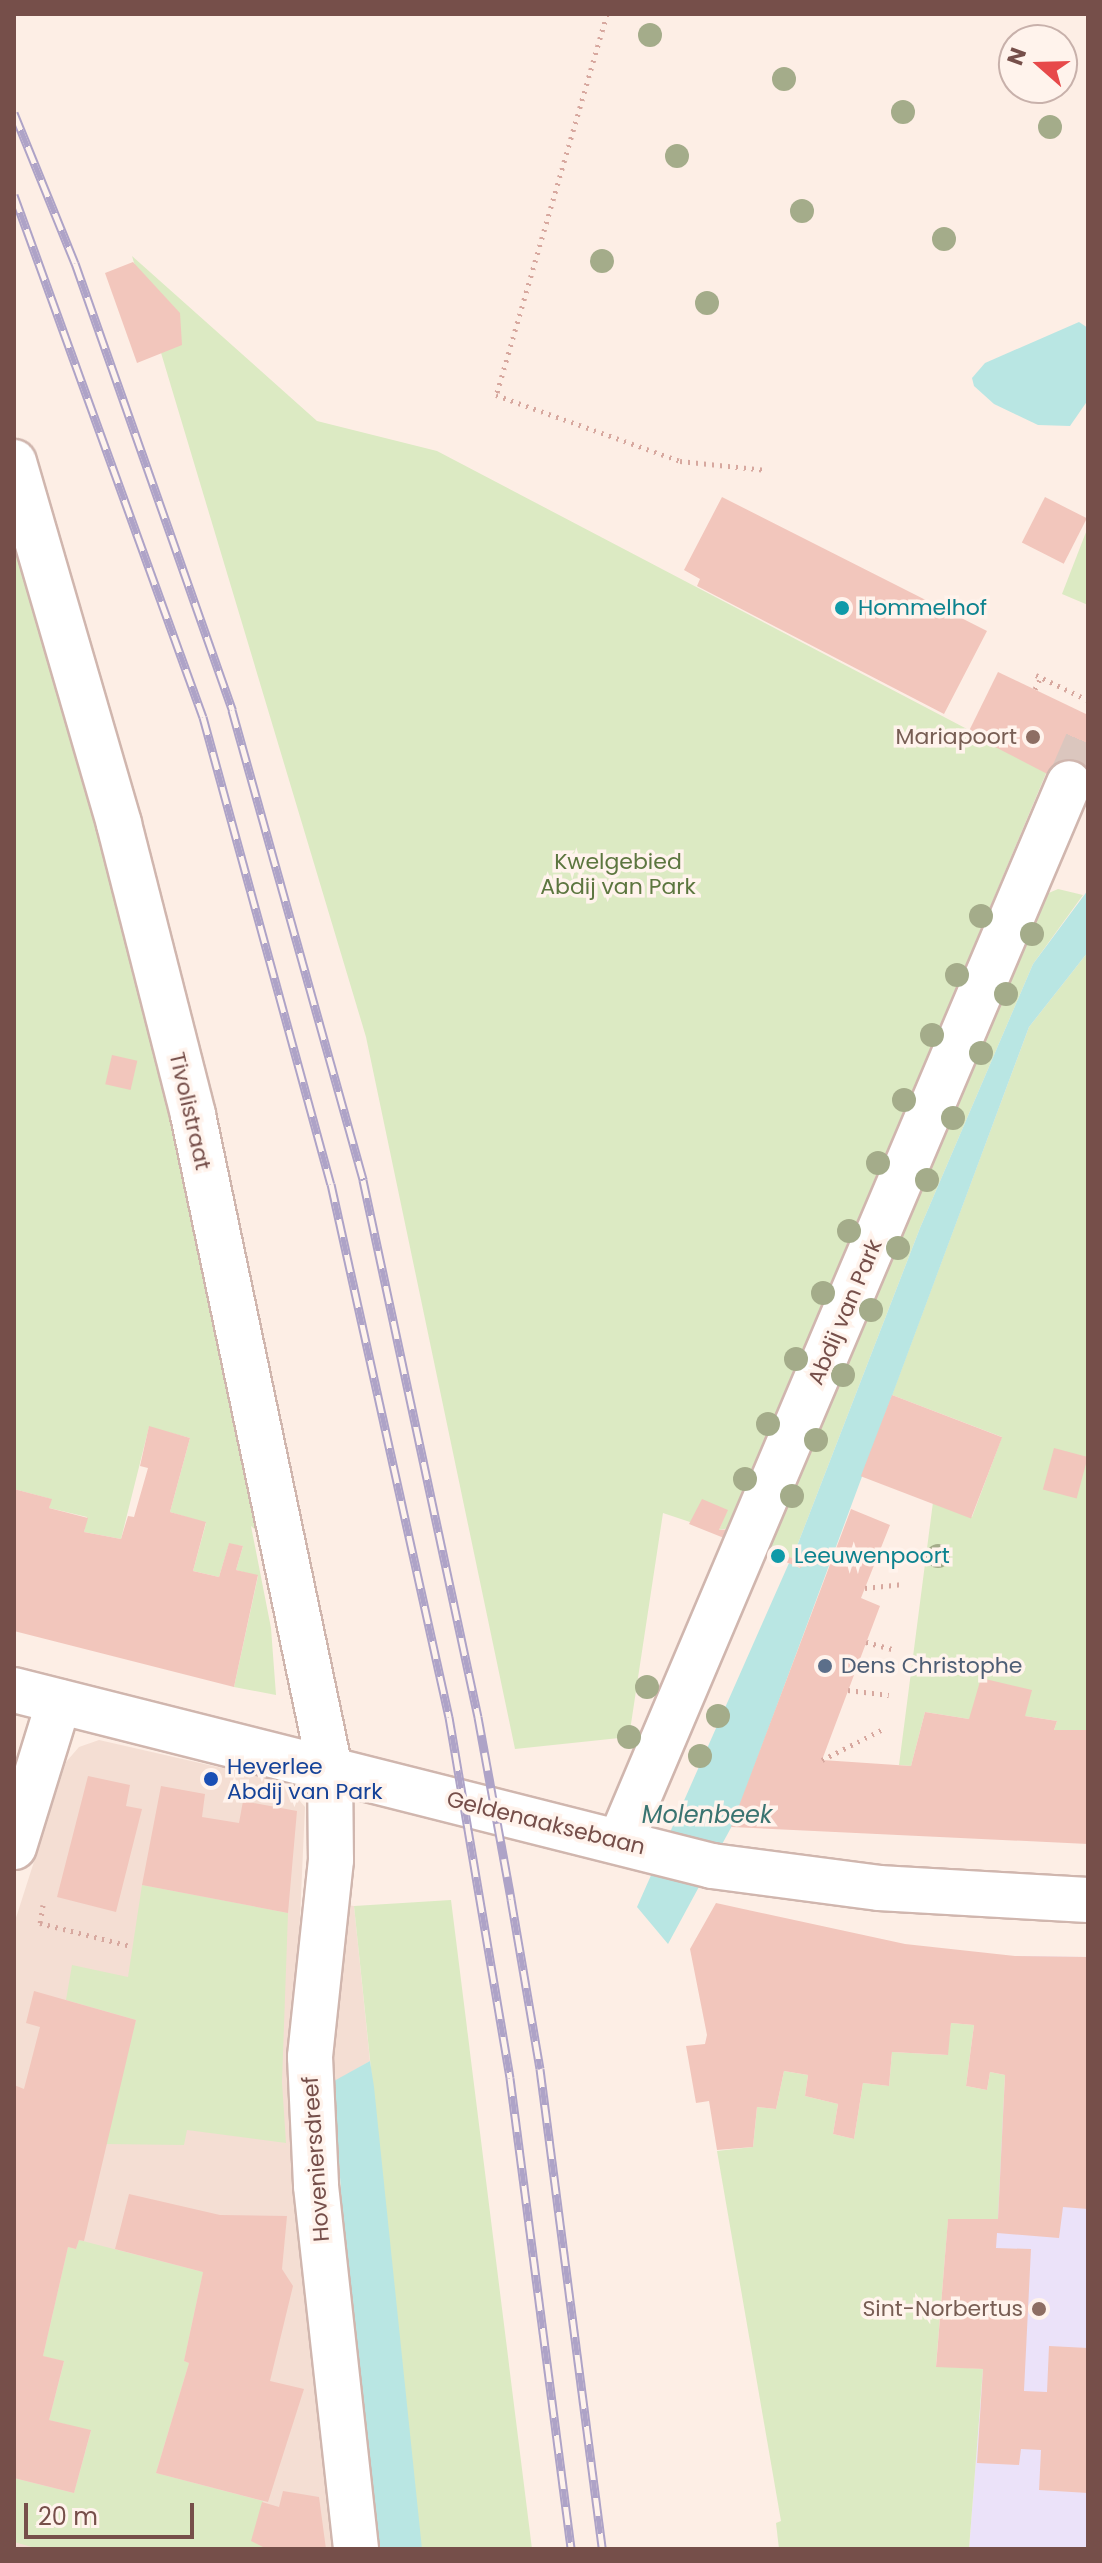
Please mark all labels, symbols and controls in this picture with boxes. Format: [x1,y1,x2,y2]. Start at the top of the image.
north arrow [998,24,1078,104]
text: N [999,43,1034,69]
place label: Hommelhof [858,595,987,621]
marker: Hommelhof [833,599,851,617]
place label: Mariapoort [895,724,1017,750]
marker: Mariapoort [1024,728,1042,746]
park label: Kwelgebied Abdij van Park [540,848,696,900]
street label: Tivolistraat [164,1050,216,1172]
street label: Abdij van Park [802,1235,888,1389]
place label: Leeuwenpoort [794,1543,950,1569]
marker: Leeuwenpoort [769,1547,787,1565]
place label: Dens Christophe [841,1653,1022,1679]
marker: Dens Christophe [816,1657,834,1675]
place label: Heverlee Abdij van Park [227,1753,383,1804]
marker: Heverlee Abdij van Park [202,1770,220,1788]
street label: Geldenaaksebaan [444,1786,648,1860]
water label: Molenbeek [642,1801,772,1829]
street label: Hoveniersdreef [297,2075,335,2243]
place label: Sint-Norbertus [862,2296,1023,2322]
marker: Sint-Norbertus [1030,2300,1048,2318]
scale bar [28,2487,198,2537]
text: 20 m [38,2500,98,2533]

